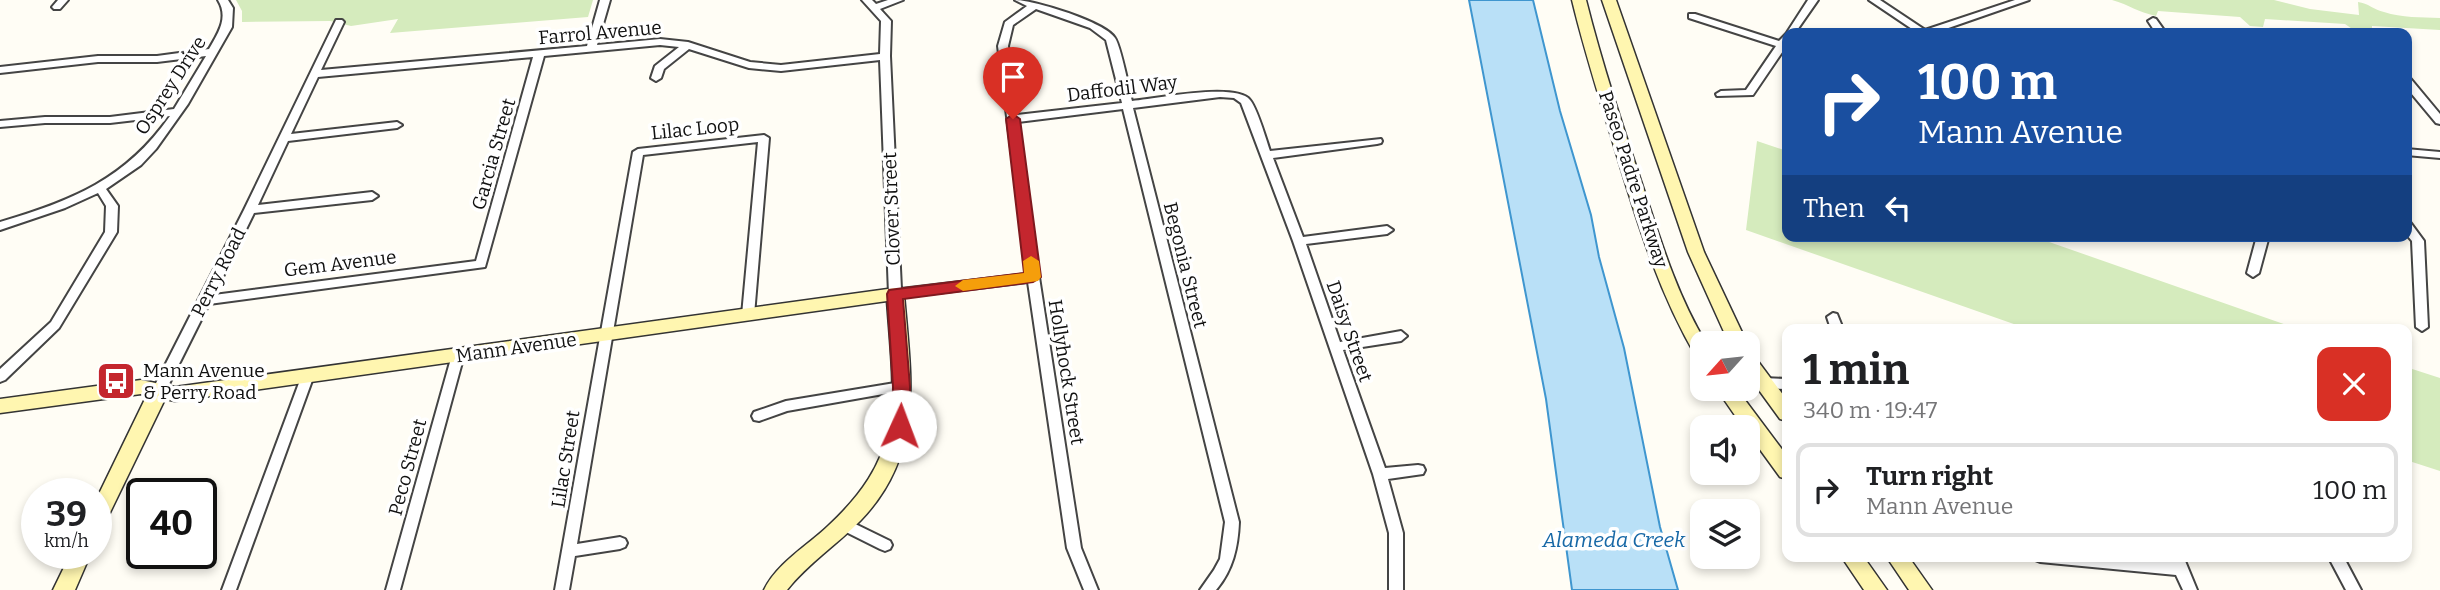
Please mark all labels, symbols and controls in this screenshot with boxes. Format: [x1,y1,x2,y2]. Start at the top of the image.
street label: Farrol Avenue [537,16,663,49]
street label: Osprey Drive [130,32,211,139]
pin [983,47,1043,119]
text: 100 m [1918,53,2057,112]
icon: right [1803,56,1894,147]
icon: arrive [994,58,1032,96]
street label: Daffodil Way [1065,70,1180,107]
street label: Paseo Padre Parkway [1594,88,1673,271]
street label: Garcia Street [467,96,520,213]
street label: Lilac Loop [650,112,740,145]
text: Mann Avenue [1918,113,2123,151]
street label: Clover Street [878,152,905,266]
icon: left [1879,189,1917,227]
text: Then [1803,193,1865,224]
street label: Begonia Street [1159,200,1212,331]
street label: Perry Road [186,224,251,321]
street label: Gem Avenue [283,245,398,282]
street label: Daisy Street [1321,278,1378,385]
street label: Hollyhock Street [1044,298,1089,446]
street label: Mann Avenue [454,328,578,367]
north arrow [1690,331,1760,401]
map controls [1690,331,1760,569]
text: 1 min [1803,345,1909,395]
button: close [2317,347,2391,421]
place label: Mann Avenue & Perry Road [143,359,265,404]
bus stop icon: Mann Avenue & Perry Road [95,360,137,402]
position arrow [863,389,937,463]
text: 340 m · 19:47 [1803,396,1937,424]
street label: Lilac Street [546,408,585,510]
button: sound [1690,415,1760,485]
street label: Peco Street [384,416,431,518]
text: Turn right [1866,461,1993,492]
icon: right [1807,471,1845,509]
text: 100 m [2313,475,2387,506]
speed limit sign: 40 [126,478,217,569]
text: Mann Avenue [1866,492,2013,520]
text: 39 [46,493,87,535]
button: layers [1690,499,1760,569]
water label: Alameda Creek [1542,527,1686,553]
text: km/h [44,530,89,552]

